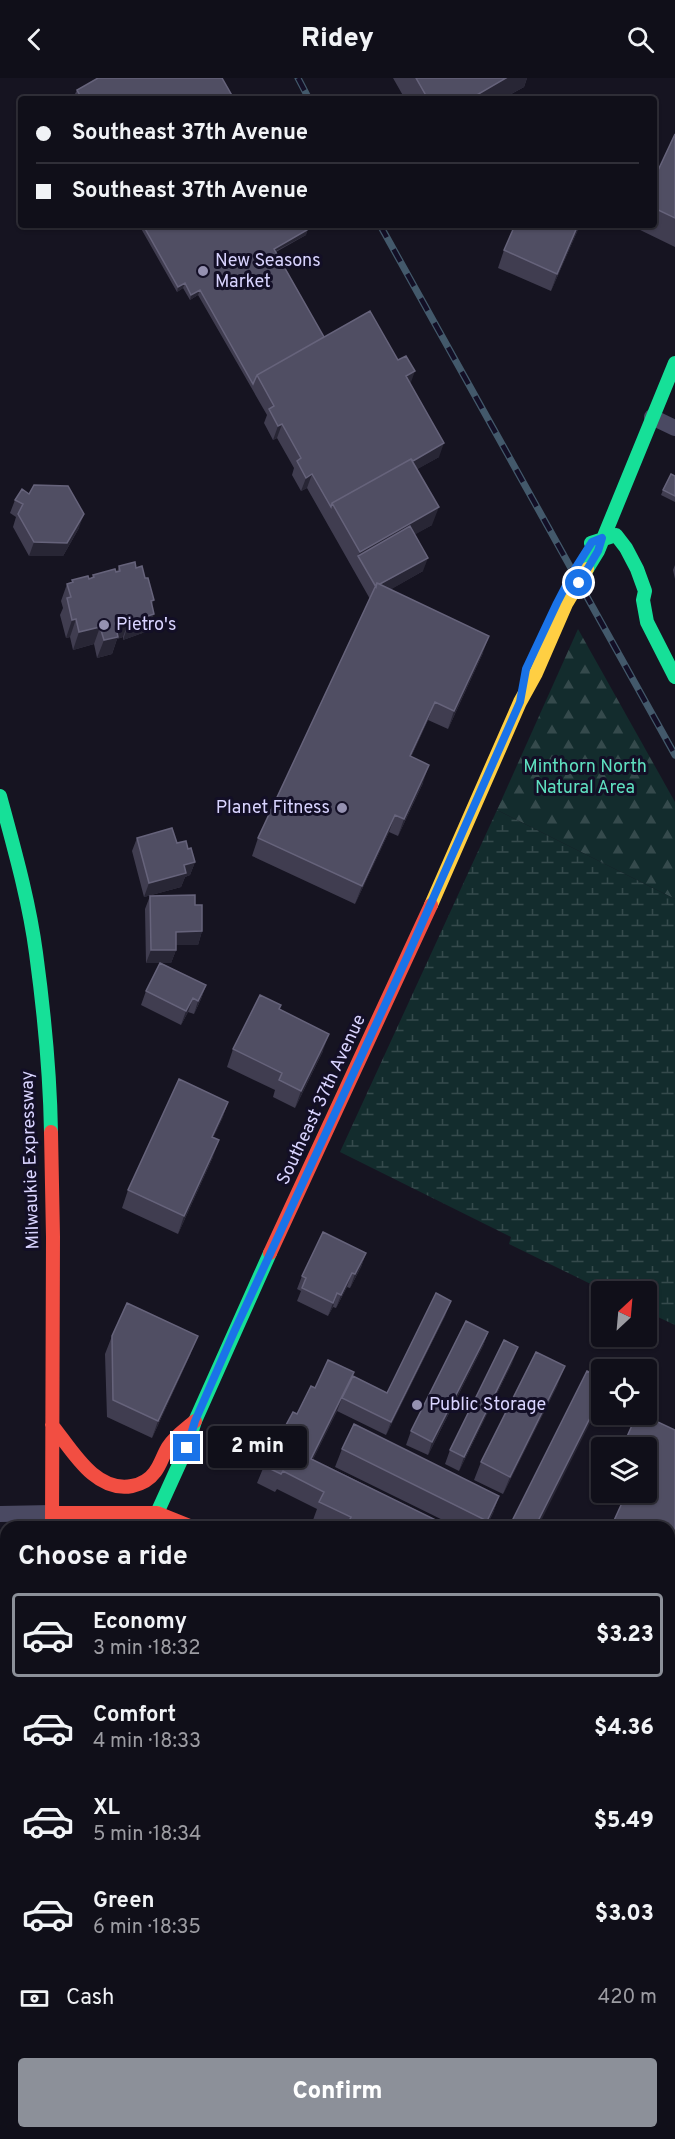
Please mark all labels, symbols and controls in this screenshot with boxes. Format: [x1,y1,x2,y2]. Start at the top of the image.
text: Ridey [301,22,374,56]
icon: back [18,23,51,56]
icon: search [624,23,657,56]
text: Southeast 37th Avenue [72,120,308,147]
text: Southeast 37th Avenue [72,178,308,205]
place label: New Seasons Market [215,250,321,294]
marker: New Seasons Market [196,264,210,278]
route start [565,569,592,596]
place label: Pietro's [116,614,176,637]
marker: Pietro's [97,618,111,632]
park label: Minthorn North Natural Area [523,756,647,800]
place label: Planet Fitness [216,797,330,820]
marker: Planet Fitness [335,801,349,815]
street label: Southeast 37th Avenue [272,1011,372,1189]
street label: Milwaukie Expressway [16,1070,46,1250]
north arrow [591,1281,657,1347]
map controls [591,1281,657,1503]
button: locate [591,1359,657,1425]
place label: Public Storage [429,1394,546,1417]
marker: Public Storage [410,1398,424,1412]
callout: 2 min [208,1427,307,1469]
route end [173,1434,200,1461]
text: 2 min [231,1434,284,1460]
button: layers [591,1437,657,1503]
text: Choose a ride [18,1540,188,1574]
icon: car [21,1608,75,1662]
text: Economy [93,1609,187,1636]
text: $3.23 [596,1622,654,1649]
text: 3 min · 18:32 [93,1636,200,1662]
icon: car [21,1701,75,1755]
text: Comfort [93,1702,176,1729]
text: $4.36 [594,1715,654,1742]
text: 4 min · 18:33 [93,1729,201,1755]
icon: car [21,1794,75,1848]
text: XL [93,1795,120,1822]
text: $5.49 [594,1808,654,1835]
text: 5 min · 18:34 [93,1822,201,1848]
icon: car [21,1887,75,1941]
text: Green [93,1888,155,1915]
text: $3.03 [595,1901,654,1928]
text: 6 min · 18:35 [93,1915,201,1941]
icon: cash [18,1982,51,2015]
text: Cash [66,1985,115,2012]
text: 420 m [598,1985,657,2011]
button: Confirm [18,2058,657,2127]

